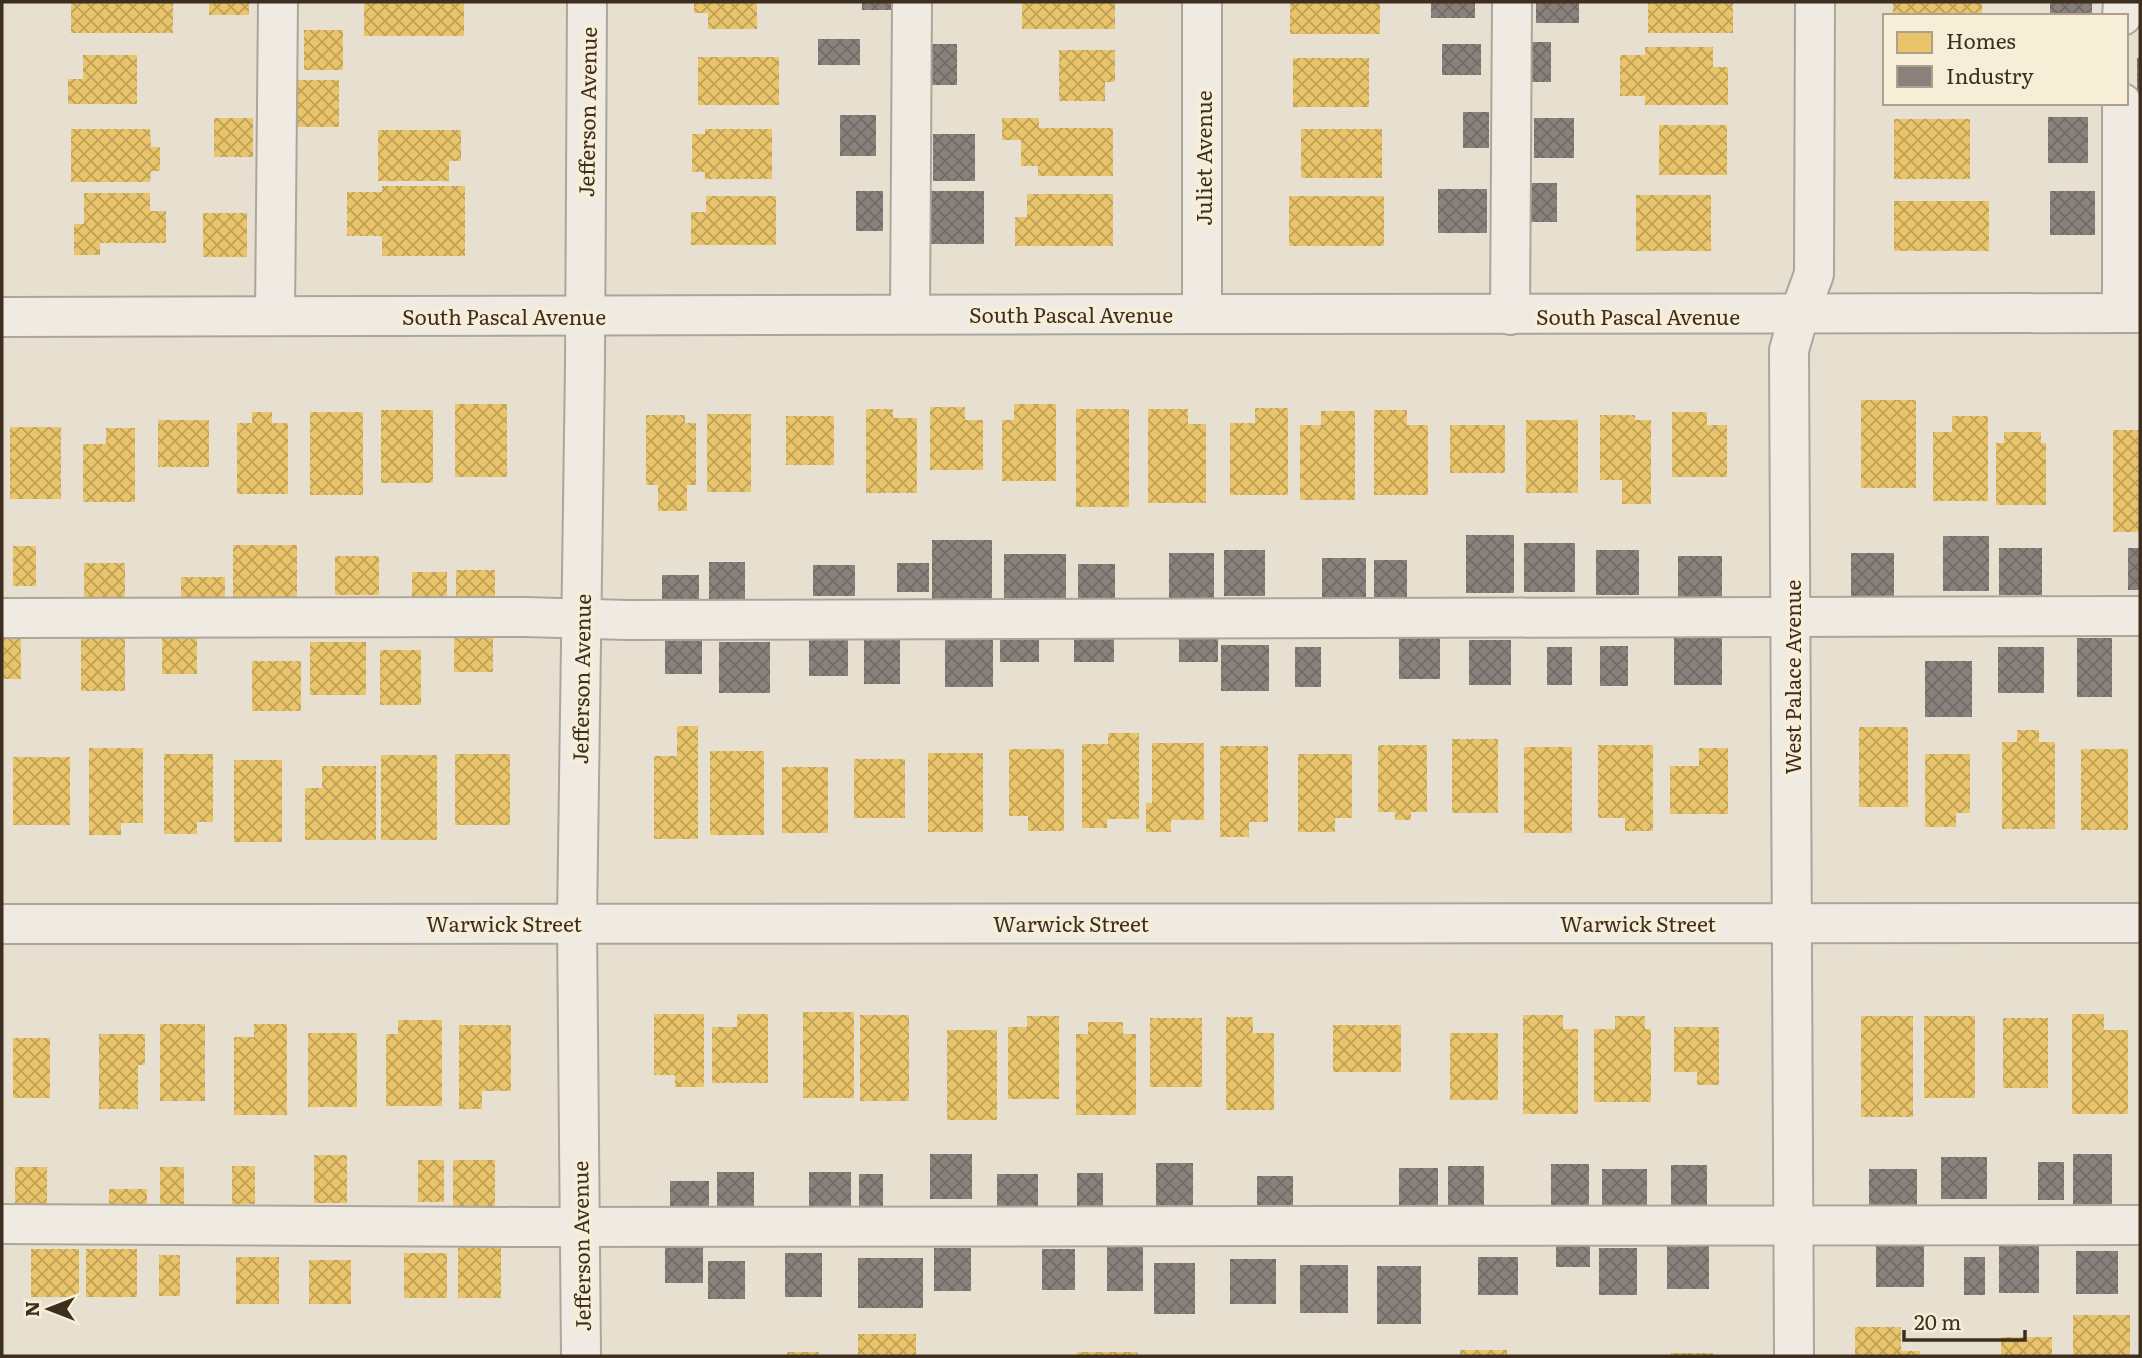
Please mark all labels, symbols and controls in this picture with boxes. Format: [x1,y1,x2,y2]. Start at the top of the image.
legend [1883,14,2128,105]
text: Homes [1946,24,2016,55]
street label: Jefferson Avenue [569,26,603,198]
text: Industry [1946,59,2034,90]
street label: Juliet Avenue [1187,90,1218,226]
street label: South Pascal Avenue [969,298,1173,329]
street label: South Pascal Avenue [402,300,606,331]
street label: South Pascal Avenue [1536,300,1740,331]
street label: West Palace Avenue [1776,579,1807,774]
street label: Jefferson Avenue [563,593,597,765]
street label: Warwick Street [426,907,583,938]
street label: Warwick Street [993,907,1150,938]
street label: Warwick Street [1560,907,1717,938]
street label: Jefferson Avenue [563,1160,597,1332]
north arrow [14,1274,84,1344]
scale bar [1904,1298,2025,1342]
text: N [17,1301,45,1317]
text: 20 m [1914,1305,1961,1336]

